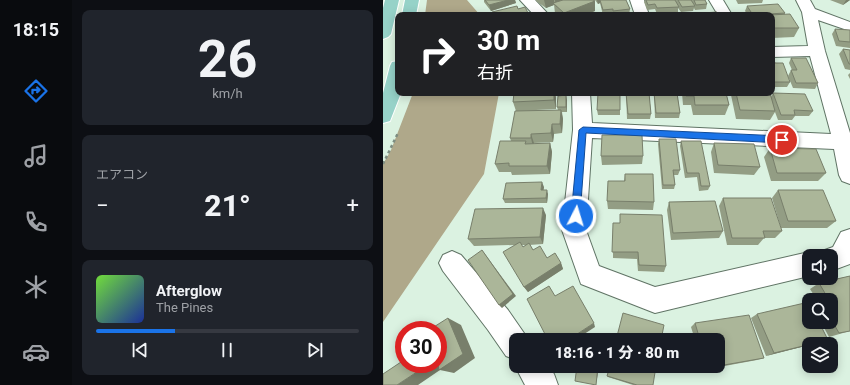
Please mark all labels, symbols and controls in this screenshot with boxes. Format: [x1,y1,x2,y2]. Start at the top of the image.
text: 18:15 [13,19,59,40]
text: 30 m [477,24,540,57]
icon: right [411,28,463,80]
text: 26 [198,29,257,90]
text: 右折 [477,62,513,83]
icon: directions [22,77,50,105]
text: km/h [212,86,243,101]
pin [765,123,799,157]
icon: arrive [771,129,793,151]
icon: music [22,142,50,170]
text: エアコン [96,167,148,182]
text: 21° [204,188,251,223]
text: − [96,193,109,218]
text: + [347,193,359,218]
position arrow [555,195,597,237]
icon: phone [22,208,50,236]
map controls [802,249,838,373]
button: sound [802,249,838,285]
icon: climate [22,273,50,301]
text: Afterglow [156,282,222,300]
button: search [802,293,838,329]
text: The Pines [156,300,213,315]
speed limit sign: 30 [395,321,447,373]
button: layers [802,337,838,373]
icon: car [22,338,50,366]
icon: previous [129,339,151,361]
icon: pause [216,339,238,361]
icon: next [304,339,326,361]
text: 18:16 · 1 分 · 80 m [555,344,679,362]

